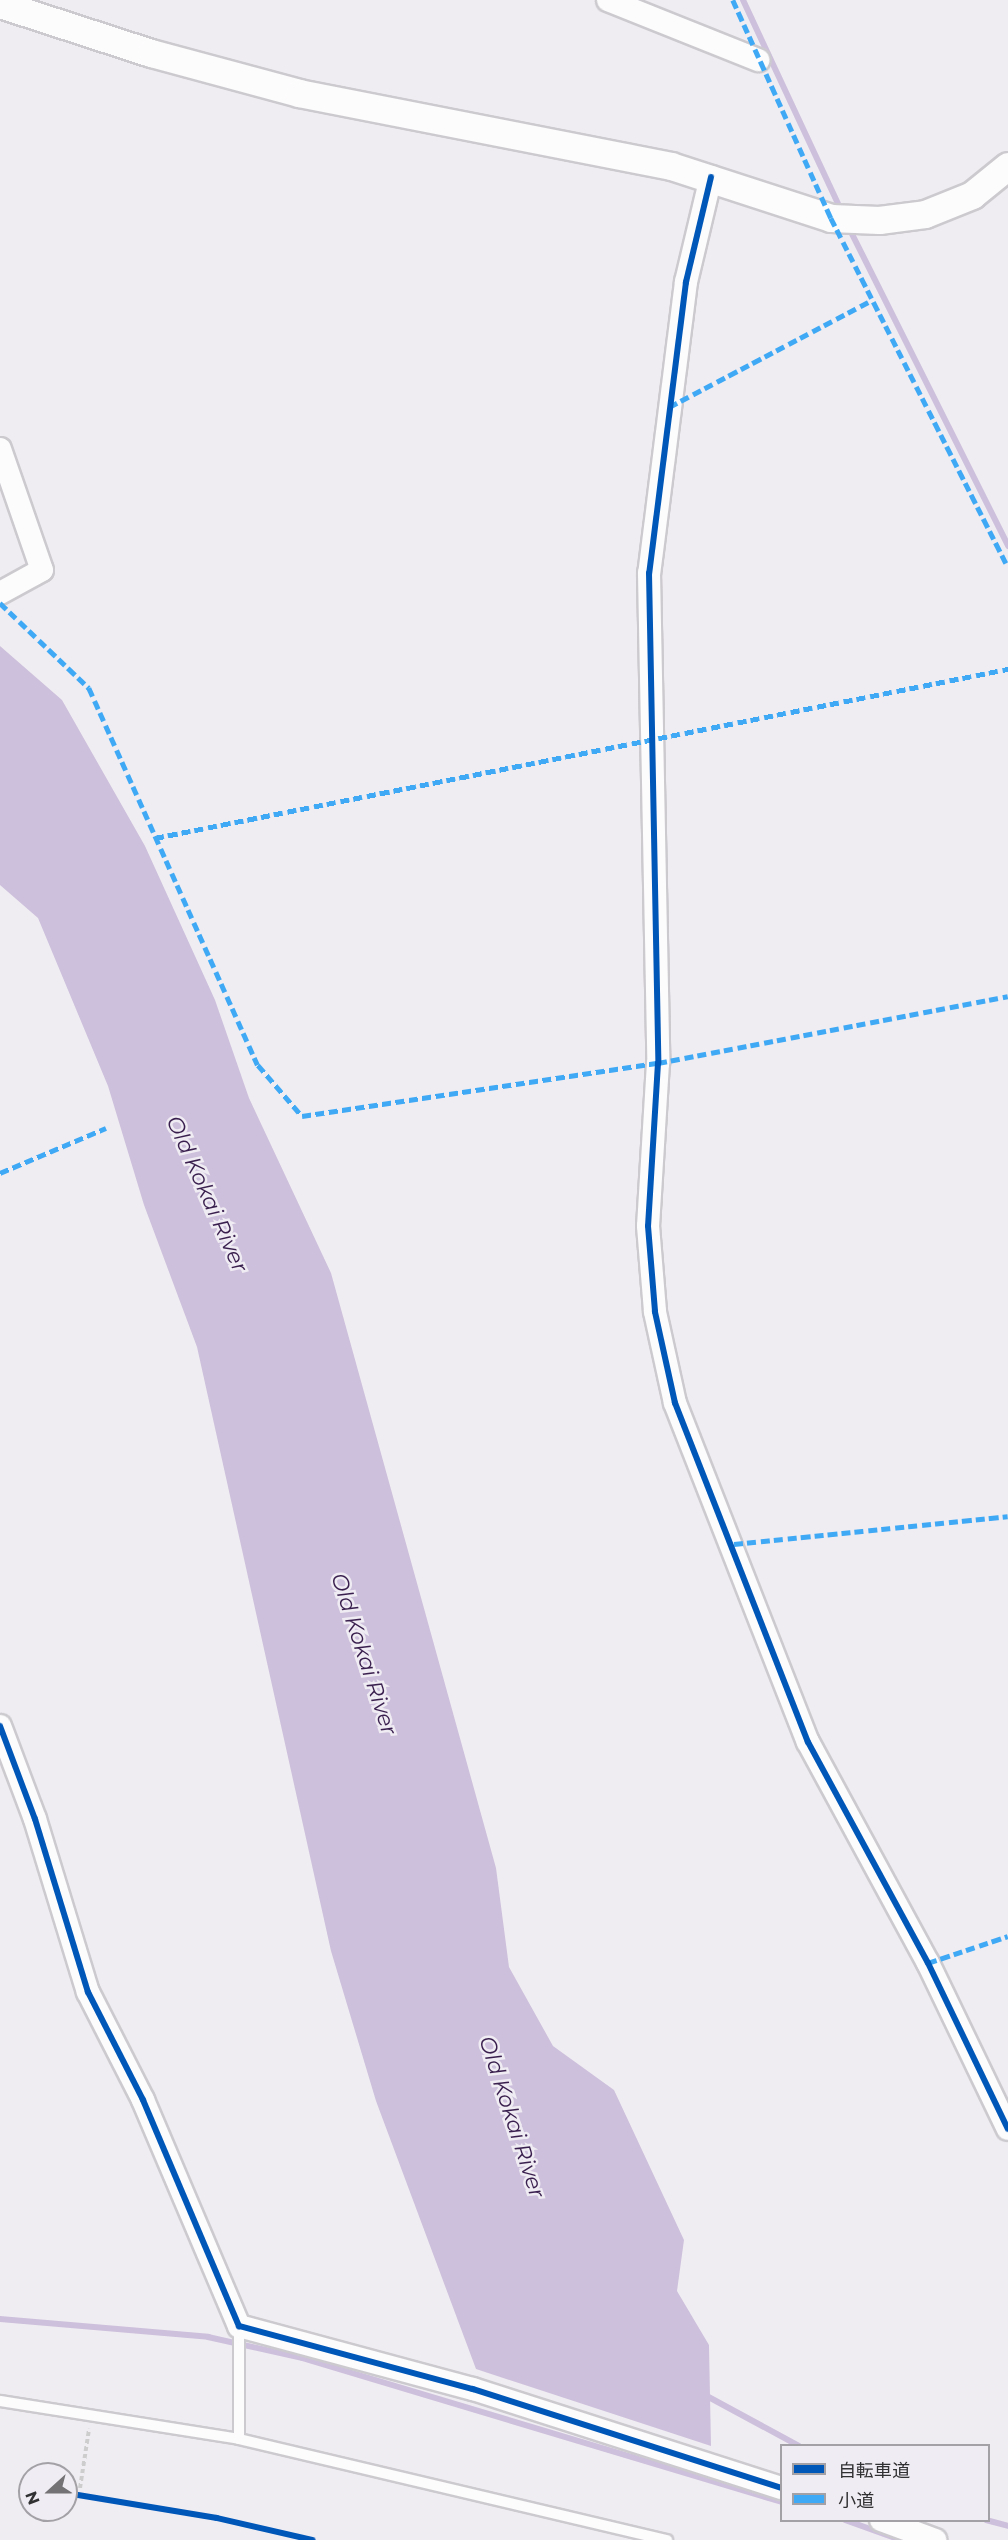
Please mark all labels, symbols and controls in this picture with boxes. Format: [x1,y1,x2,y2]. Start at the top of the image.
water label: Old Kokai River [161,1112,253,1276]
water label: Old Kokai River [325,1570,403,1738]
water label: Old Kokai River [473,2033,551,2201]
legend [780,2444,990,2522]
text: 自転車道 [838,2460,910,2482]
north arrow [18,2462,78,2522]
text: N [21,2488,44,2507]
text: 小道 [838,2490,874,2512]

